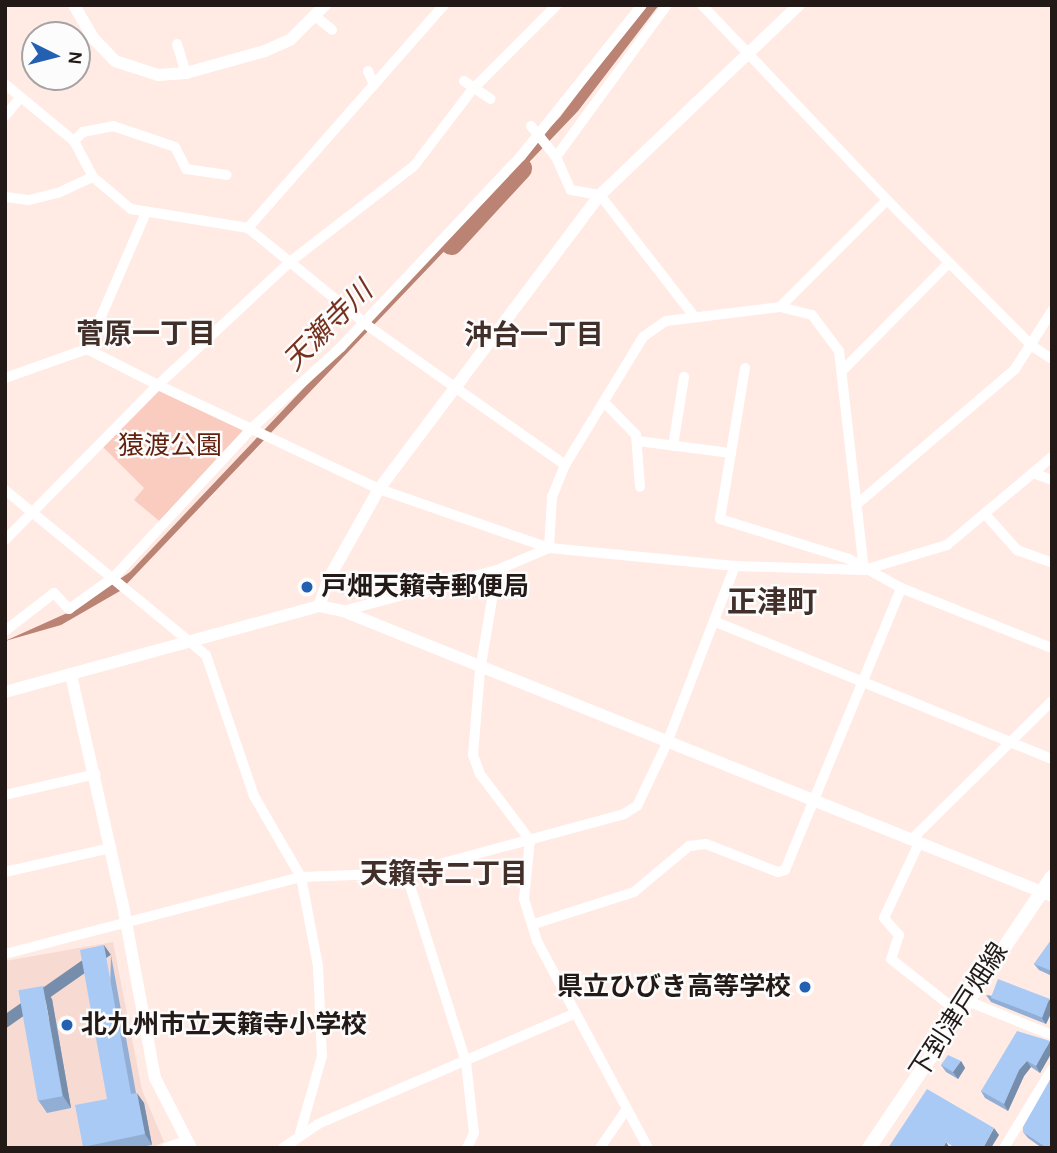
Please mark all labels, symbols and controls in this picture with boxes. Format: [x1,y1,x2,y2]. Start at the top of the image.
north arrow [21,21,91,91]
text: N [63,50,87,66]
water label: 天瀬寺川 [277,275,379,377]
district label: 菅原一丁目 [76,317,216,351]
district label: 沖台一丁目 [464,318,604,352]
park label: 猿渡公園 [118,430,222,462]
place label: 戸畑天籟寺郵便局 [321,571,529,603]
marker: 戸畑天籟寺郵便局 [299,579,315,595]
district label: 正津町 [727,584,817,620]
district label: 天籟寺二丁目 [360,857,528,891]
street label: 下到津戸畑線 [903,937,1015,1085]
place label: 県立ひびき高等学校 [557,971,791,1003]
marker: 県立ひびき高等学校 [797,979,813,995]
place label: 北九州市立天籟寺小学校 [81,1009,367,1041]
marker: 北九州市立天籟寺小学校 [59,1017,75,1033]

